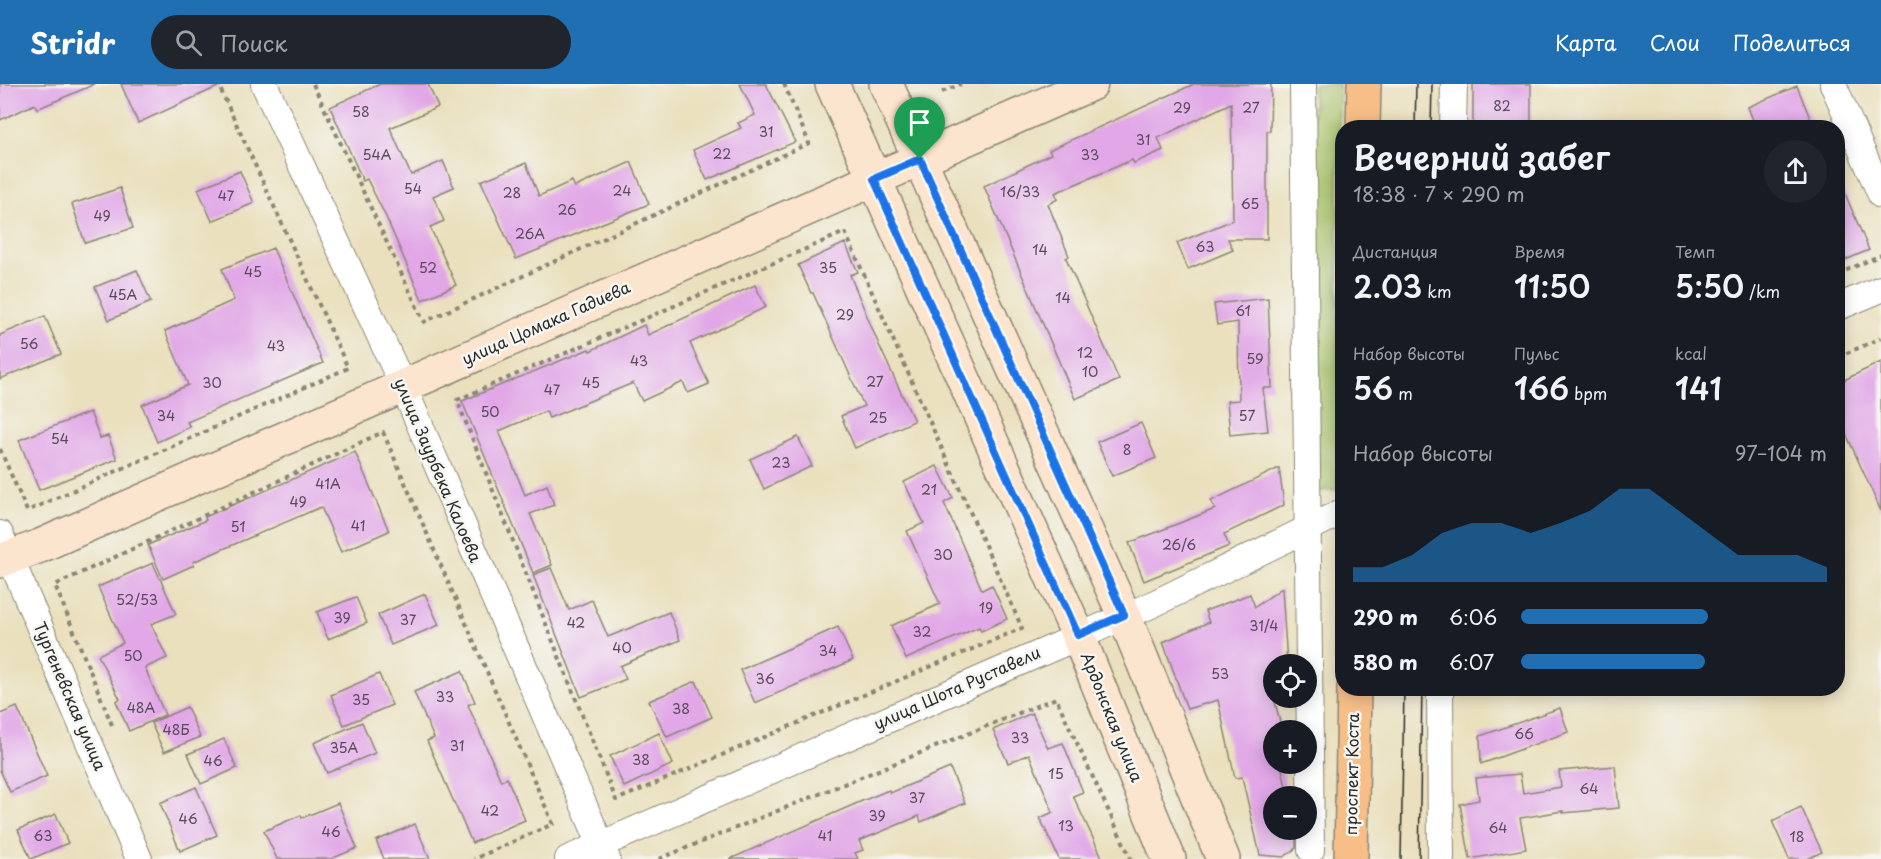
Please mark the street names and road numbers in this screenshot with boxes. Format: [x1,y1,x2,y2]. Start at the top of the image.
street label: улица Цомака Гадиева [457,274,634,370]
street label: улица Заурбека Калоева [389,374,489,566]
street label: Тургеневская улица [29,617,113,774]
street label: улица Шота Руставели [869,639,1044,735]
street label: Ардонская улица [1076,648,1150,785]
street label: проспект Коста [1338,712,1364,835]

